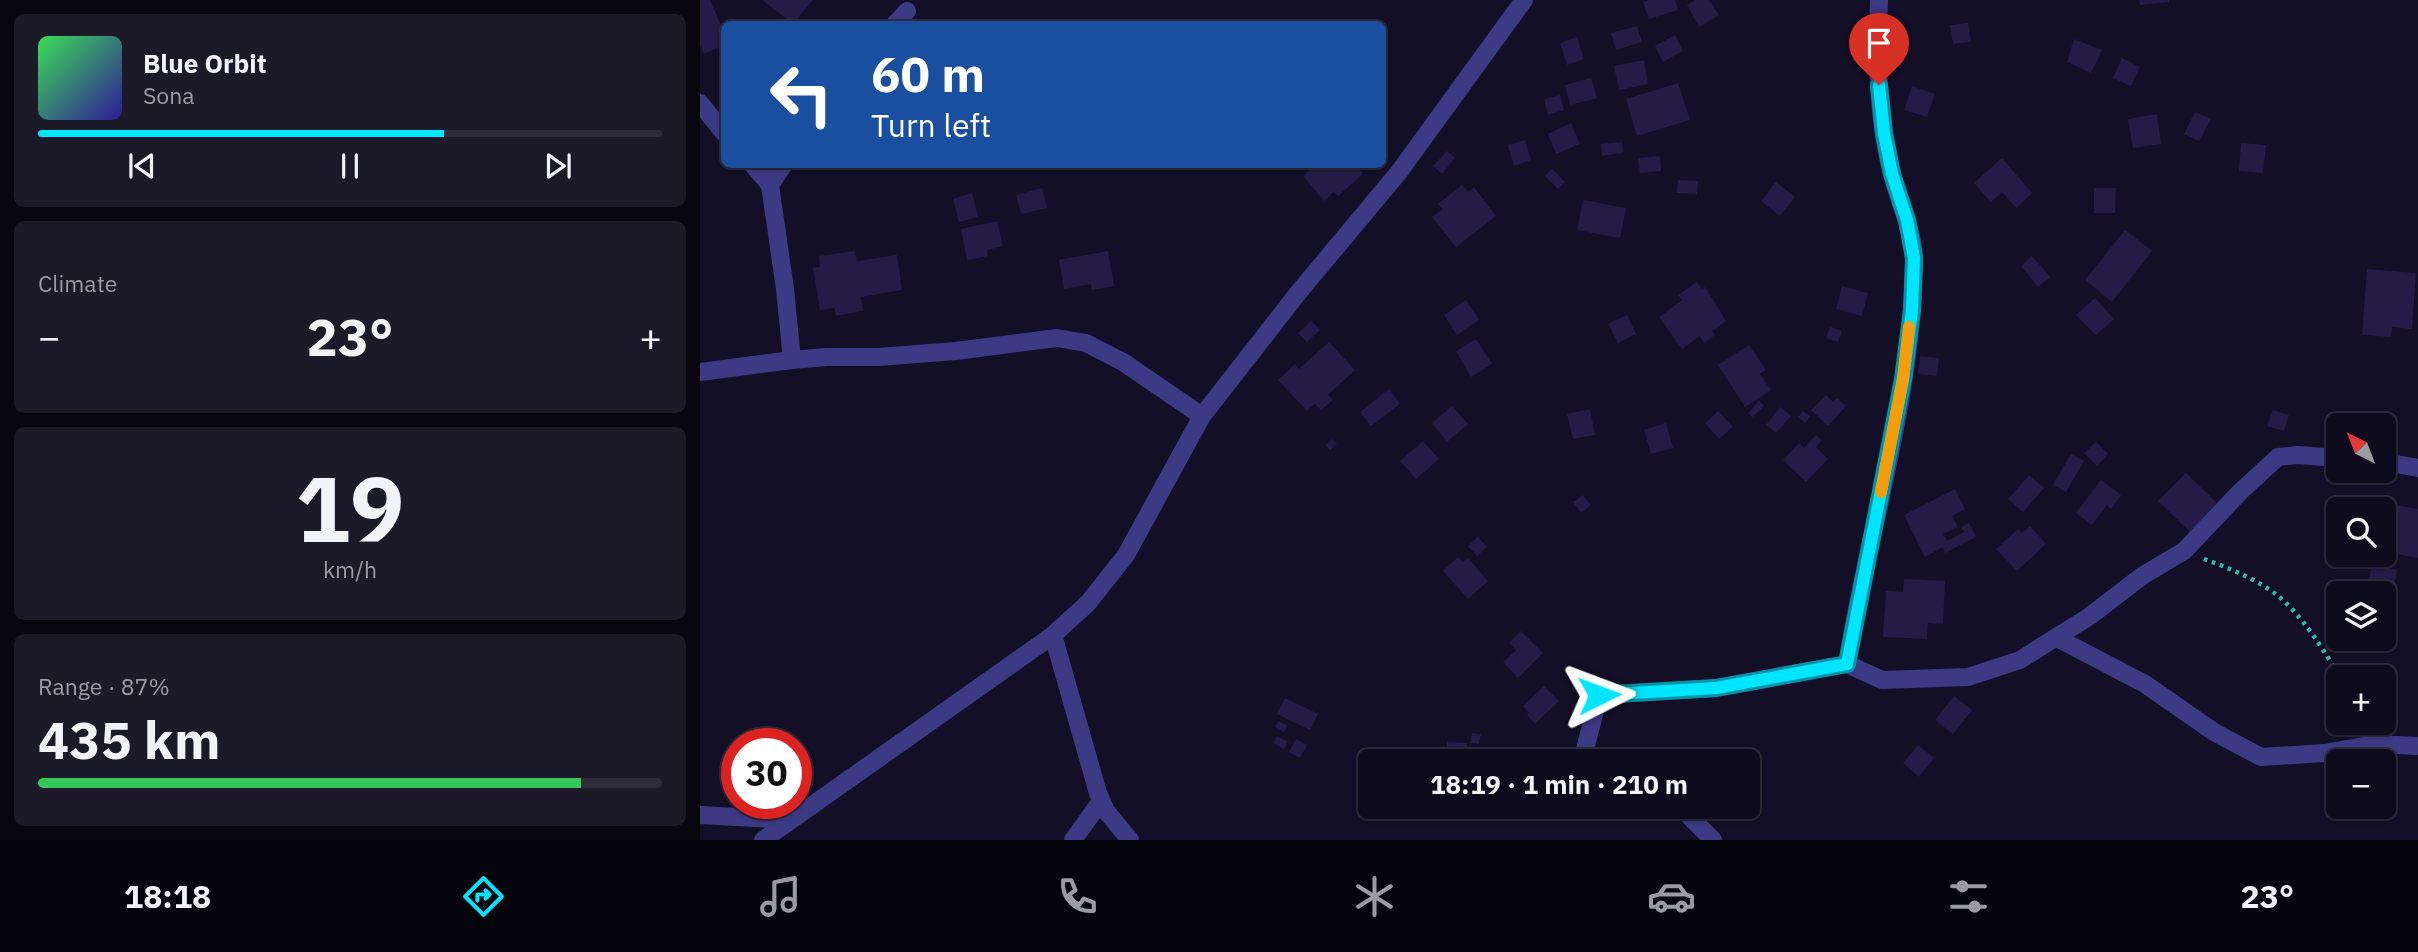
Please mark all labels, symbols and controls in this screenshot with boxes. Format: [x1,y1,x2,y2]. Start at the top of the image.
pin [1849,13,1909,85]
icon: arrive [1860,24,1898,62]
text: 60 m [871,42,985,105]
text: Blue Orbit [143,46,267,80]
icon: left [756,49,847,140]
text: Sona [143,80,195,110]
text: Turn left [871,104,991,146]
icon: previous [123,147,161,185]
icon: pause [331,147,369,185]
icon: next [539,147,577,185]
text: Climate [38,268,117,298]
text: 23° [307,303,393,370]
text: − [38,312,61,361]
text: + [639,312,662,361]
north arrow [2326,413,2396,483]
map controls [2326,413,2396,819]
text: 19 [295,449,405,567]
button: search [2326,497,2396,567]
text: km/h [323,554,377,584]
button: layers [2326,581,2396,651]
position arrow [1562,658,1636,732]
button: + [2326,665,2396,735]
text: Range · 87% [38,671,170,701]
text: 435 km [38,706,220,773]
speed limit sign: 30 [721,728,812,819]
button: − [2326,749,2396,819]
text: 18:19 · 1 min · 210 m [1430,767,1688,801]
icon: directions [459,872,508,921]
icon: music [756,872,805,921]
icon: phone [1053,872,1102,921]
icon: climate [1350,872,1399,921]
icon: car [1647,872,1696,921]
icon: filters [1944,872,1993,921]
text: 18:18 [124,875,211,917]
text: 23° [2241,875,2294,917]

